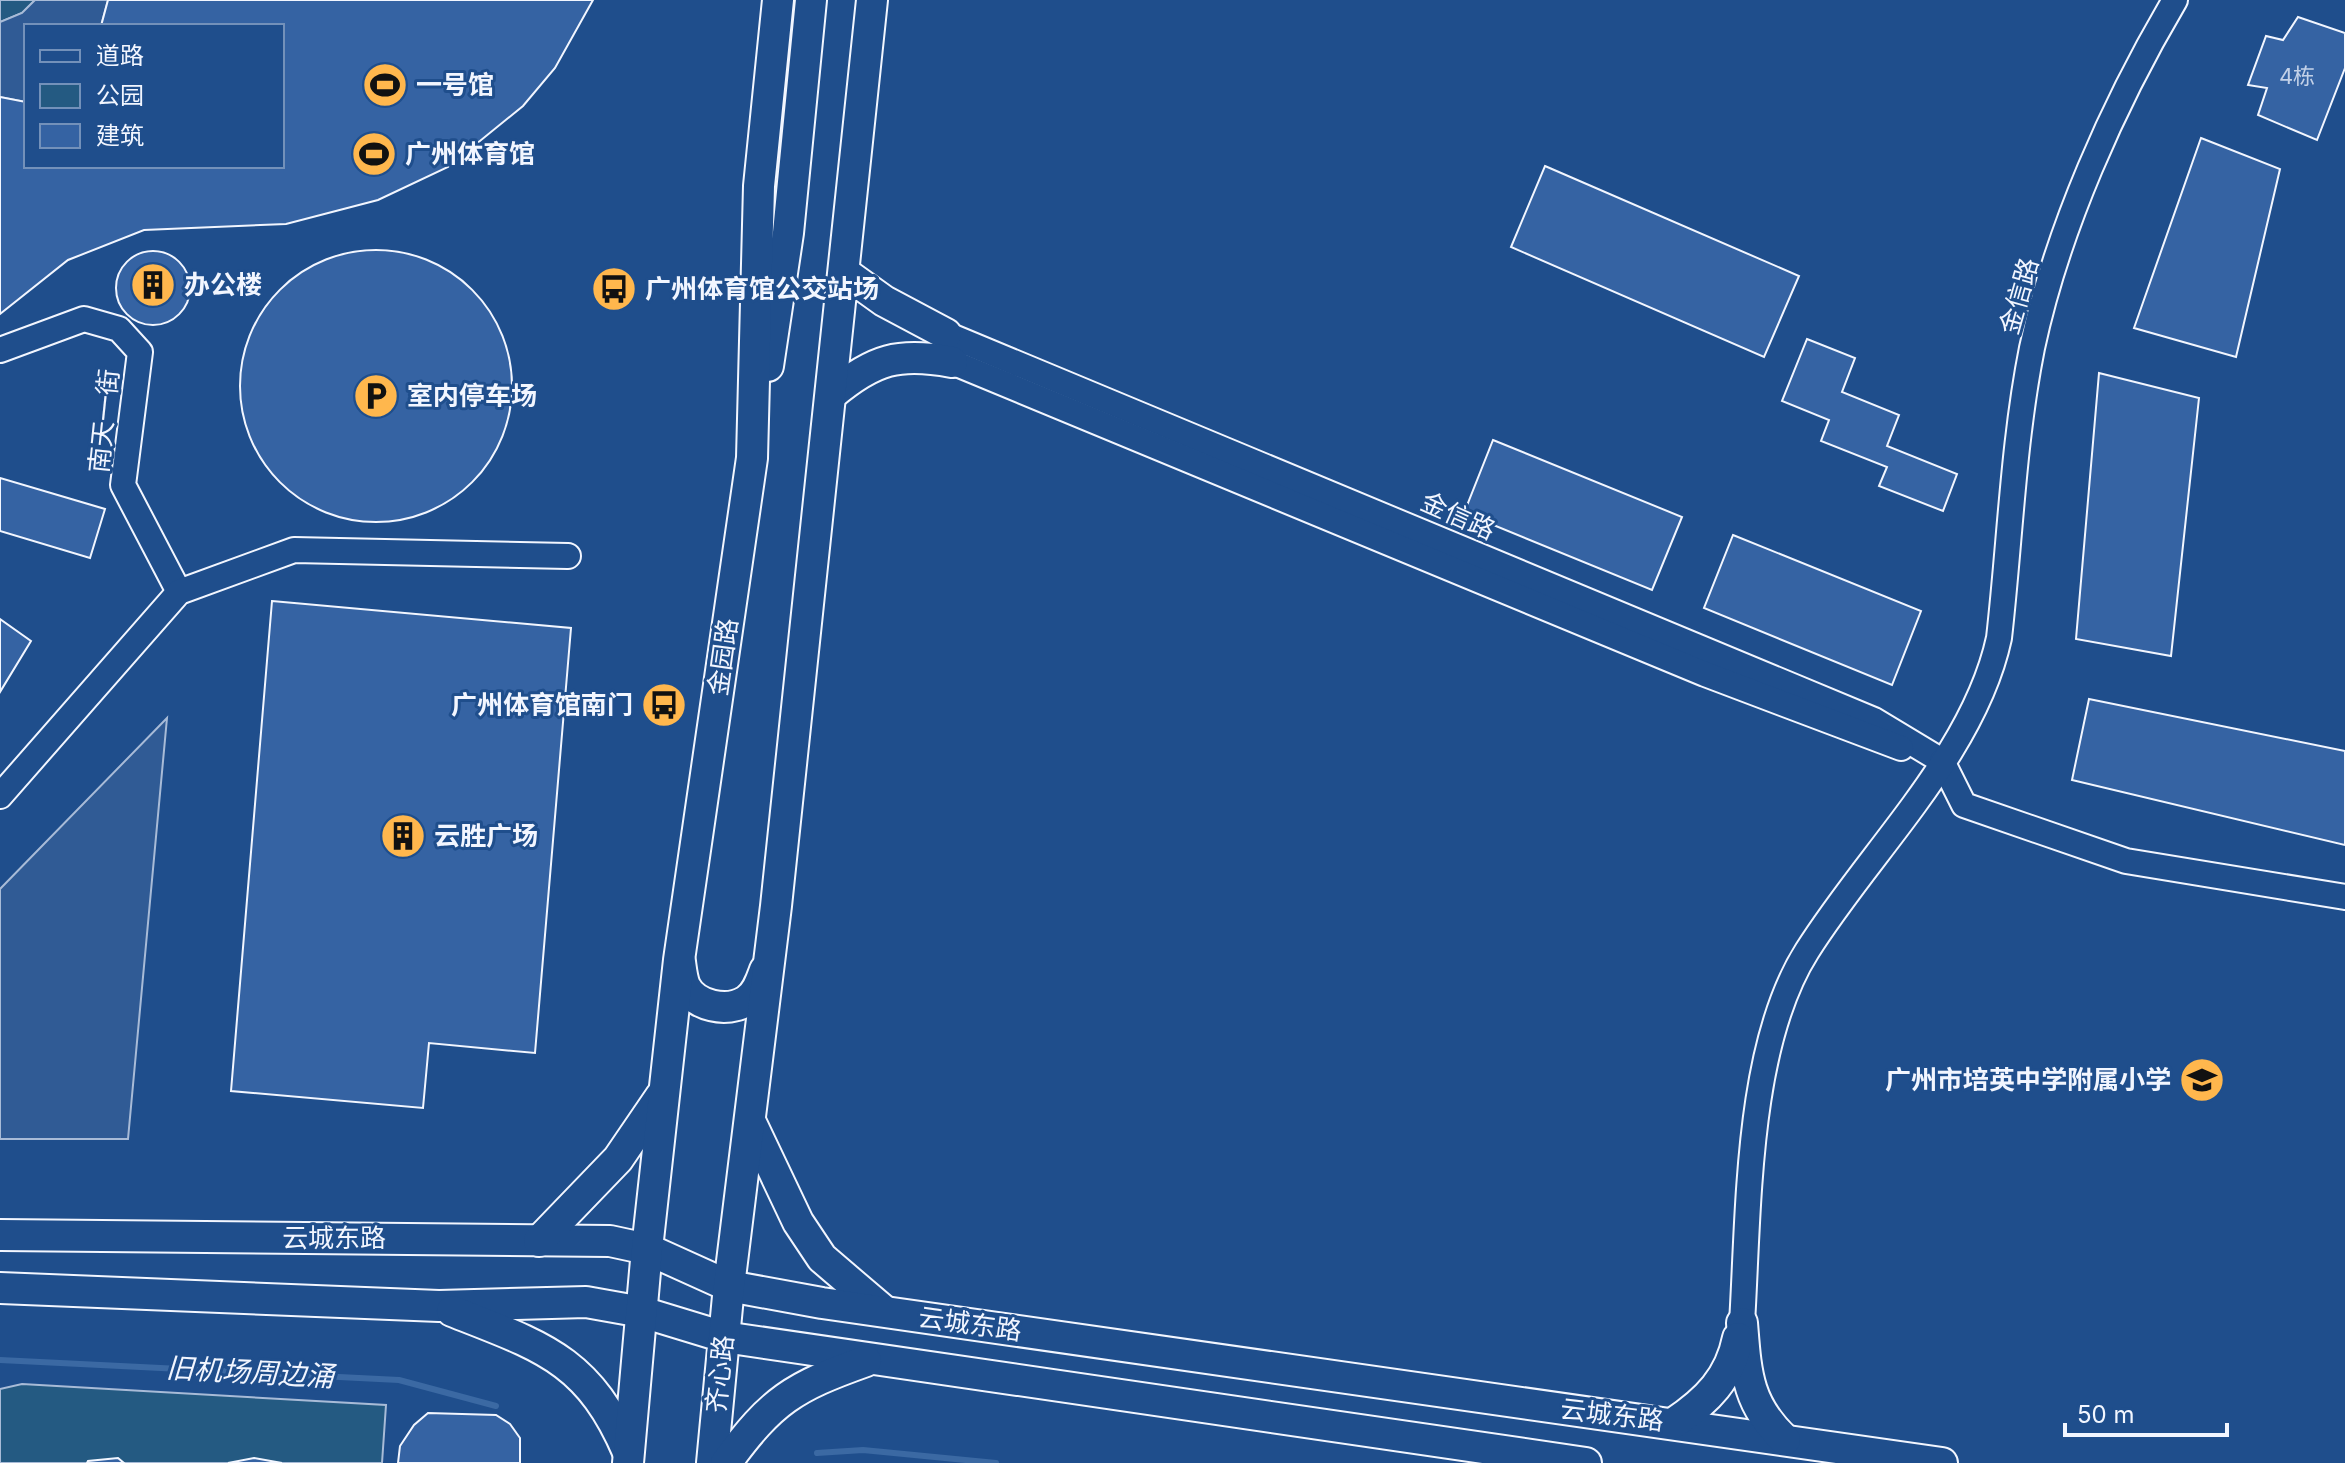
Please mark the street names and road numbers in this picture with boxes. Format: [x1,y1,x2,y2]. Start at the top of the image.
street label: 金信路 [1993,254,2044,338]
street label: 南天一街 [83,368,124,474]
street label: 金信路 [1416,486,1500,546]
street label: 金园路 [702,616,743,698]
street label: 云城东路 [282,1222,386,1253]
street label: 云城东路 [916,1301,1024,1346]
street label: 齐心路 [700,1334,739,1414]
street label: 云城东路 [1559,1393,1666,1436]

